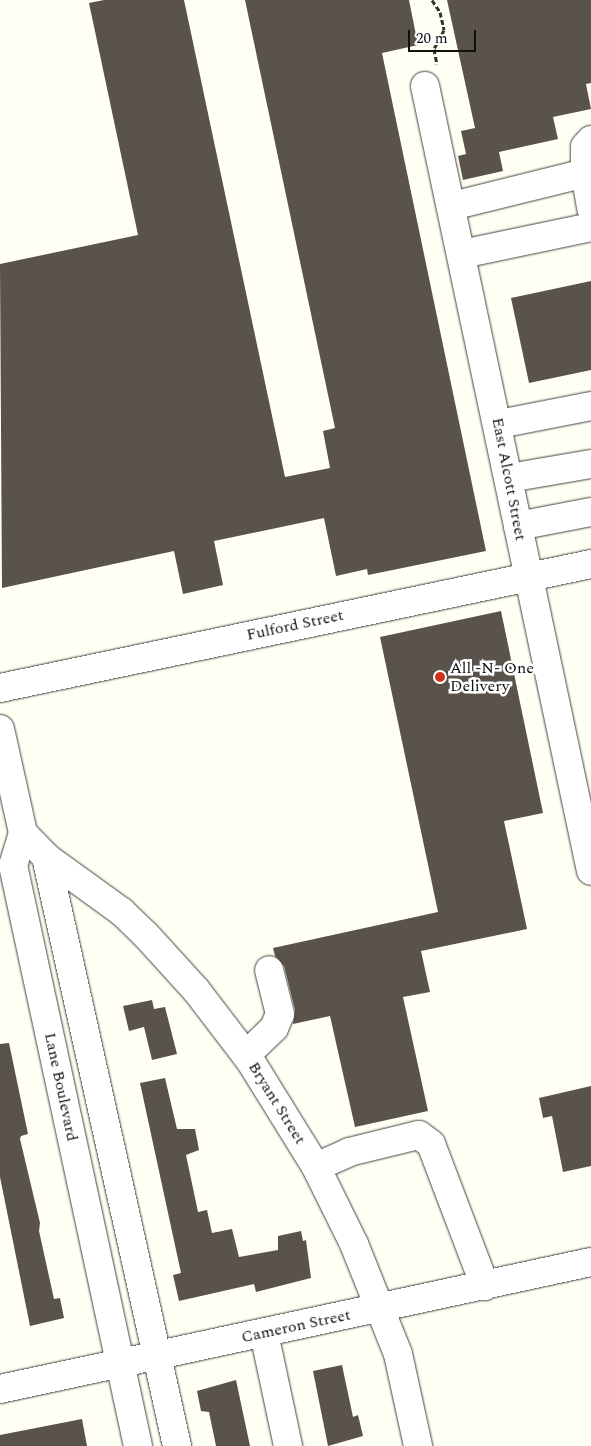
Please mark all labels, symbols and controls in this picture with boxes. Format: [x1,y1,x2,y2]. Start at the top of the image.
scale bar [411,20,478,52]
text: 20 m [416,27,448,50]
street label: East Alcott Street [488,416,530,542]
street label: Fulford Street [245,605,345,645]
place label: All -N- One Delivery [450,658,534,696]
marker: All -N- One Delivery [434,671,446,683]
street label: Lane Boulevard [40,1031,82,1143]
street label: Bryant Street [244,1058,310,1148]
street label: Cameron Street [240,1305,352,1347]

